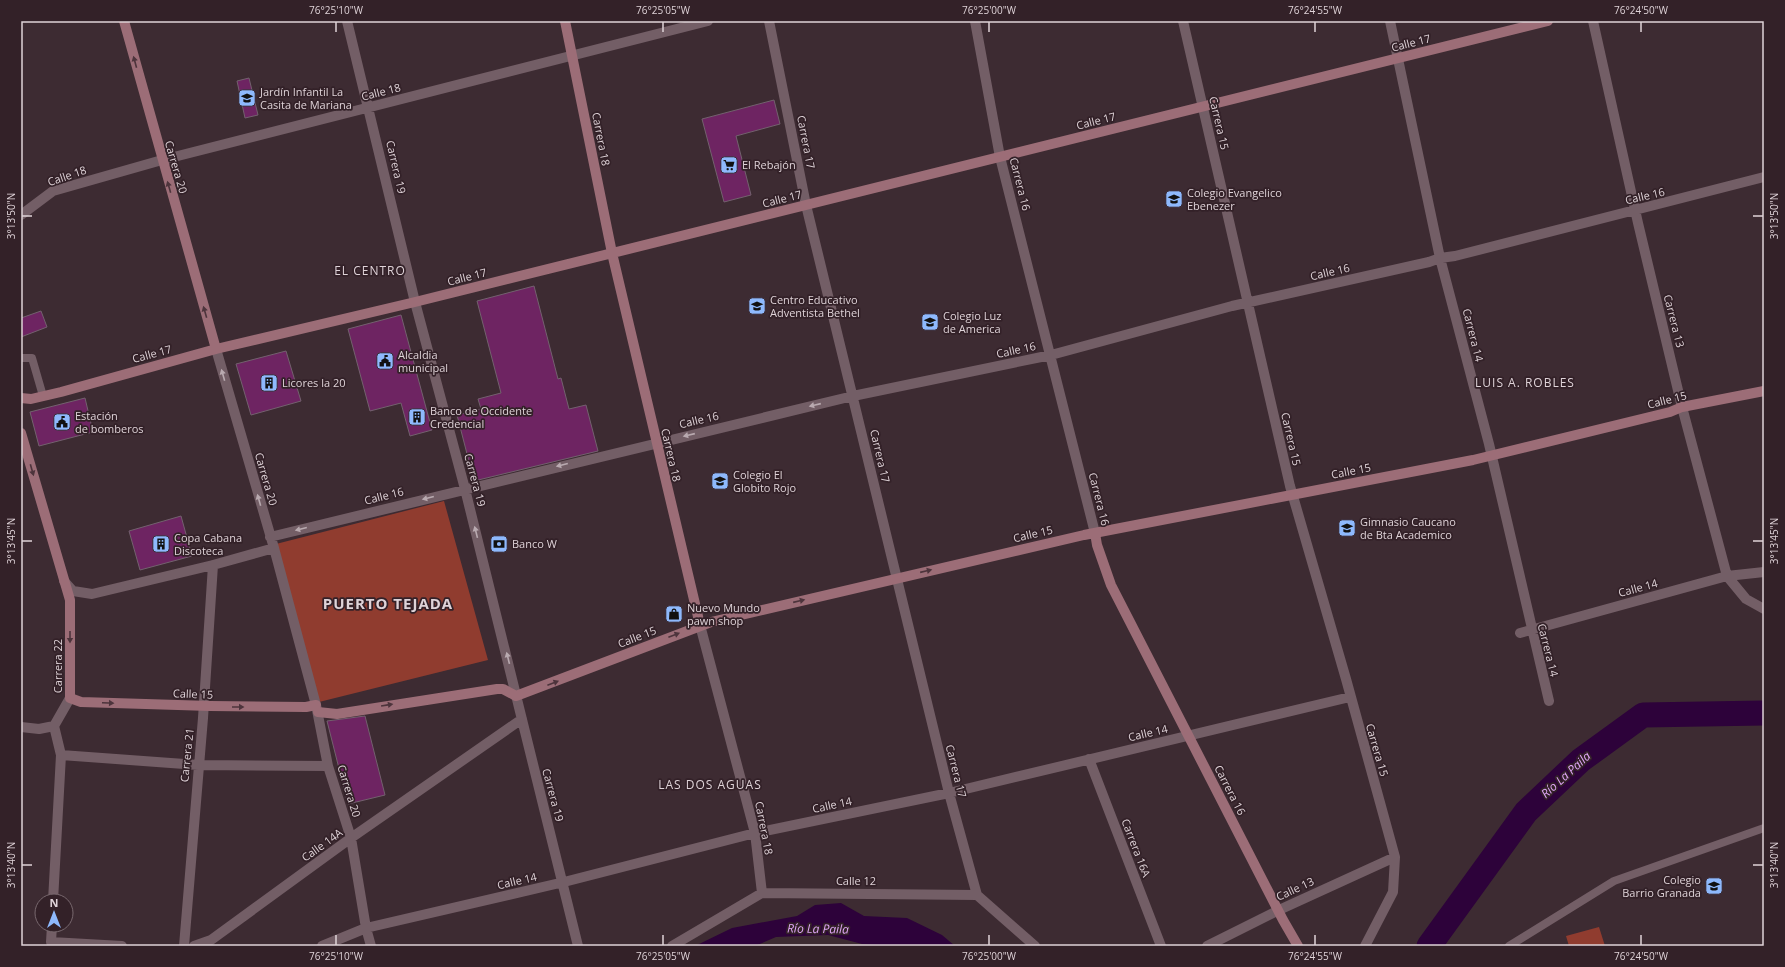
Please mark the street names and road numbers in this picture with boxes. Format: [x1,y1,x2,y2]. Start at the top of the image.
street label: Calle 17 [1390,30,1432,55]
street label: Calle 18 [360,79,402,104]
street label: Carrera 15 [1206,95,1233,151]
street label: Calle 17 [1075,108,1117,133]
street label: Carrera 18 [589,111,614,167]
street label: Carrera 17 [794,114,819,170]
street label: Carrera 20 [162,139,191,195]
street label: Carrera 19 [383,139,410,195]
street label: Carrera 16 [1007,156,1034,212]
street label: Calle 18 [45,162,88,189]
street label: Calle 16 [1624,184,1666,207]
street label: Calle 17 [761,186,803,211]
street label: Calle 16 [1309,260,1351,283]
street label: Calle 17 [446,264,488,289]
street label: Carrera 13 [1661,293,1688,349]
street label: Carrera 14 [1460,307,1487,364]
street label: Calle 16 [995,338,1037,361]
street label: Calle 17 [131,341,173,366]
street label: Calle 15 [1646,387,1688,412]
street label: Calle 16 [678,408,720,431]
street label: Carrera 15 [1278,411,1305,467]
street label: Carrera 18 [658,427,685,483]
street label: Carrera 17 [867,428,894,484]
street label: Carrera 20 [252,451,281,507]
street label: Carrera 19 [461,452,490,508]
street label: Calle 15 [1330,459,1372,482]
street label: Carrera 16 [1086,471,1113,527]
street label: Calle 16 [363,483,405,508]
street label: Calle 15 [1012,522,1054,545]
street label: Calle 14 [1617,575,1660,600]
street label: Calle 15 [615,622,658,651]
street label: Carrera 14 [1535,622,1562,679]
street label: Carrera 22 [50,639,65,693]
street label: Calle 15 [173,685,213,702]
street label: Calle 14 [1127,721,1170,744]
street label: Carrera 15 [1363,722,1392,778]
street label: Carrera 21 [176,727,197,783]
street label: Carrera 17 [943,743,970,799]
street label: Carrera 16 [1211,762,1249,817]
street label: Carrera 20 [334,763,365,819]
street label: Carrera 19 [539,767,568,823]
street label: Calle 14 [811,793,854,816]
street label: Carrera 18 [752,800,777,856]
street label: Carrera 16A [1118,817,1154,879]
street label: Calle 14A [298,825,345,865]
street label: Calle 14 [496,869,539,892]
street label: Calle 12 [836,873,876,888]
street label: Calle 13 [1273,873,1316,904]

